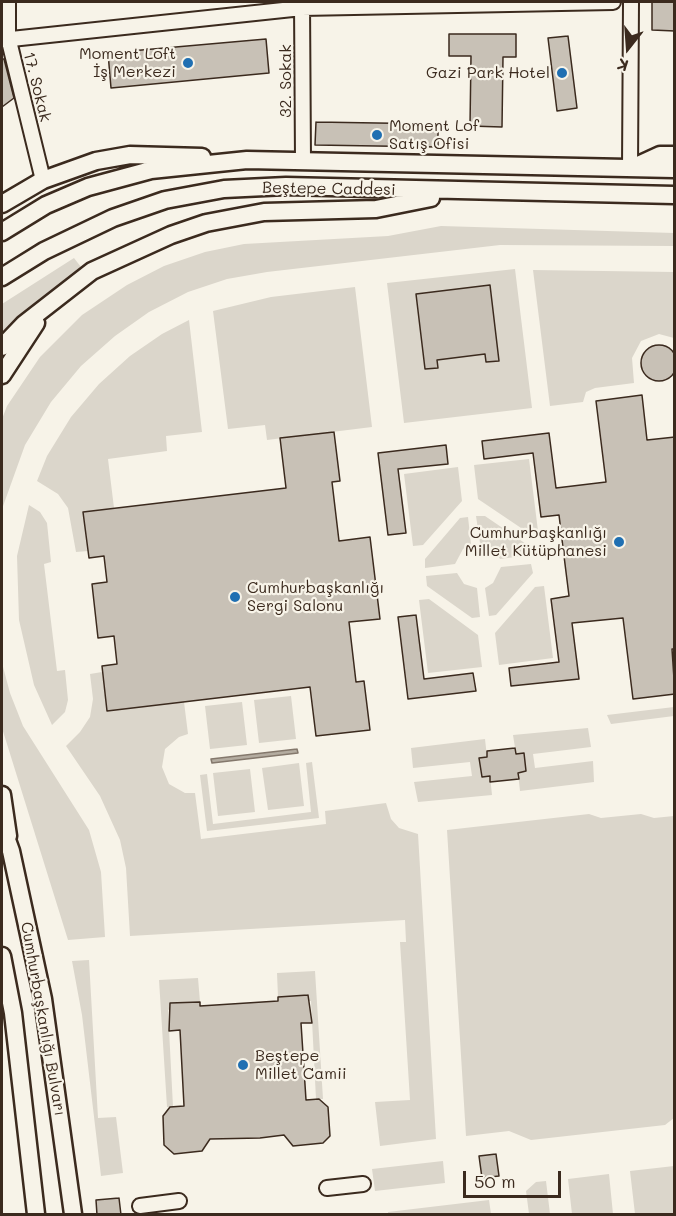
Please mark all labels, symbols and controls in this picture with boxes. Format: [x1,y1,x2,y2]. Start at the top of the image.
north arrow [598,18,658,78]
place label: Moment Loft İş Merkezi [79,44,176,82]
street label: 32. Sokak [276,44,296,118]
street label: 17. Sokak [19,50,55,124]
text: K [614,54,631,77]
marker: Moment Loft İş Merkezi [181,56,195,70]
place label: Gazi Park Hotel [426,63,550,83]
marker: Gazi Park Hotel [555,66,569,80]
place label: Moment Lof Satış Ofisi [389,116,479,154]
marker: Moment Lof Satış Ofisi [370,128,384,142]
street label: Beştepe Caddesi [262,178,396,200]
place label: Cumhurbaşkanlığı Millet Kütüphanesi [465,523,607,561]
marker: Cumhurbaşkanlığı Millet Kütüphanesi [612,535,626,549]
place label: Cumhurbaşkanlığı Sergi Salonu [247,578,384,616]
marker: Cumhurbaşkanlığı Sergi Salonu [228,590,242,604]
street label: Cumhurbaşkanlığı Bulvarı [16,920,70,1118]
place label: Beştepe Millet Camii [255,1046,347,1084]
marker: Beştepe Millet Camii [236,1058,250,1072]
scale bar [466,1159,564,1197]
text: 50 m [474,1169,516,1193]

